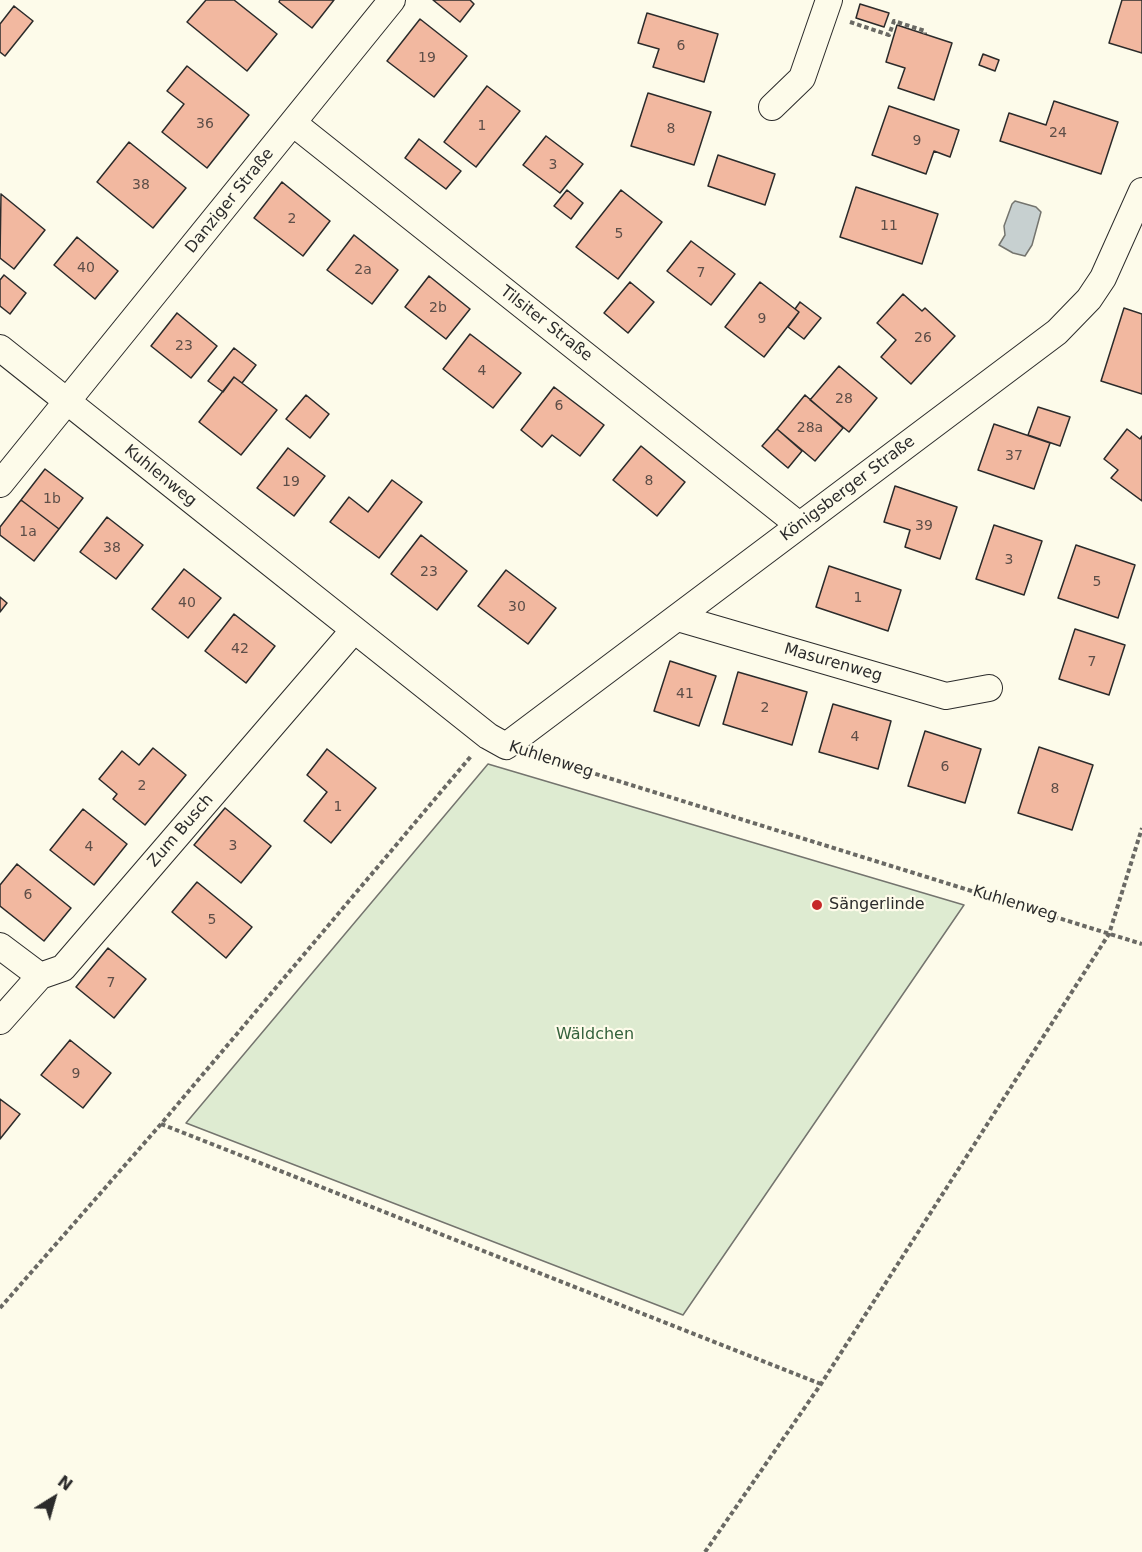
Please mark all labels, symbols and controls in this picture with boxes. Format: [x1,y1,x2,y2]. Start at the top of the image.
house number: 6 [677,38,685,54]
house number: 19 [418,50,436,66]
house number: 36 [196,116,214,132]
house number: 1 [478,118,486,134]
house number: 8 [667,121,675,137]
house number: 24 [1049,125,1067,141]
house number: 9 [913,133,921,149]
street label: Danziger Straße [182,145,278,257]
house number: 3 [549,157,557,173]
house number: 38 [132,177,150,193]
house number: 2 [288,211,296,227]
house number: 11 [880,218,898,234]
house number: 5 [615,226,623,242]
house number: 40 [77,260,95,276]
house number: 2a [354,262,372,278]
house number: 7 [697,265,705,281]
street label: Tilsiter Straße [496,282,596,366]
house number: 2b [429,300,447,316]
house number: 9 [758,311,766,327]
house number: 26 [914,330,932,346]
house number: 23 [175,338,193,354]
house number: 4 [478,363,486,379]
house number: 28 [835,391,853,407]
house number: 6 [555,398,563,414]
house number: 28a [797,420,823,436]
street label: Königsberger Straße [777,432,919,546]
street label: Kuhlenweg [120,441,200,511]
house number: 37 [1005,448,1023,464]
house number: 8 [645,473,653,489]
house number: 19 [282,474,300,490]
house number: 1b [43,491,61,507]
house number: 39 [915,518,933,534]
house number: 1a [19,524,37,540]
house number: 38 [103,540,121,556]
house number: 3 [1005,552,1013,568]
house number: 23 [420,564,438,580]
house number: 5 [1093,574,1101,590]
house number: 1 [854,590,862,606]
house number: 40 [178,595,196,611]
house number: 30 [508,599,526,615]
street label: Masurenweg [782,640,884,686]
house number: 42 [231,641,249,657]
house number: 7 [1088,654,1096,670]
house number: 41 [676,686,694,702]
house number: 2 [761,700,769,716]
house number: 4 [851,729,859,745]
street label: Kuhlenweg [506,737,596,783]
house number: 6 [941,759,949,775]
house number: 2 [138,778,146,794]
house number: 8 [1051,781,1059,797]
street label: Zum Busch [144,791,218,871]
house number: 1 [334,799,342,815]
house number: 3 [229,838,237,854]
house number: 4 [85,839,93,855]
street label: Kuhlenweg [970,882,1060,926]
house number: 6 [24,887,32,903]
place label: Sängerlinde [829,895,925,915]
marker: Sängerlinde [810,898,824,912]
house number: 5 [208,912,216,928]
house number: 7 [107,975,115,991]
park label: Wäldchen [556,1025,634,1045]
house number: 9 [72,1066,80,1082]
north arrow [24,1468,84,1528]
text: N [54,1472,76,1495]

